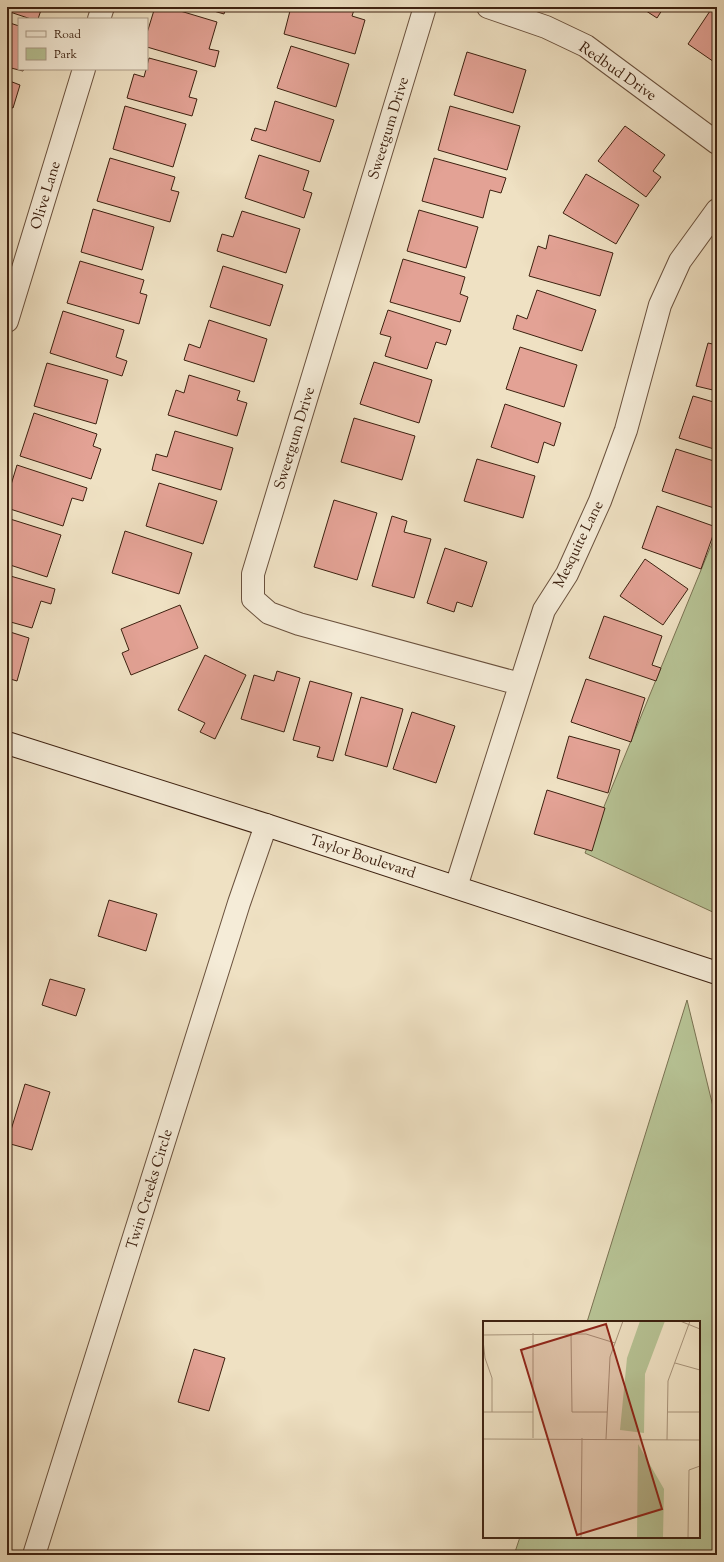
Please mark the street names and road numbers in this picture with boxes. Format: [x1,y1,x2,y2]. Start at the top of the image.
street label: Redbud Drive [574,38,660,107]
street label: Sweetgum Drive [364,74,415,182]
street label: Olive Lane [26,159,67,232]
street label: Sweetgum Drive [270,384,321,492]
street label: Mesquite Lane [549,498,609,592]
street label: Taylor Boulevard [307,830,419,885]
street label: Twin Creeks Circle [122,1127,179,1252]

